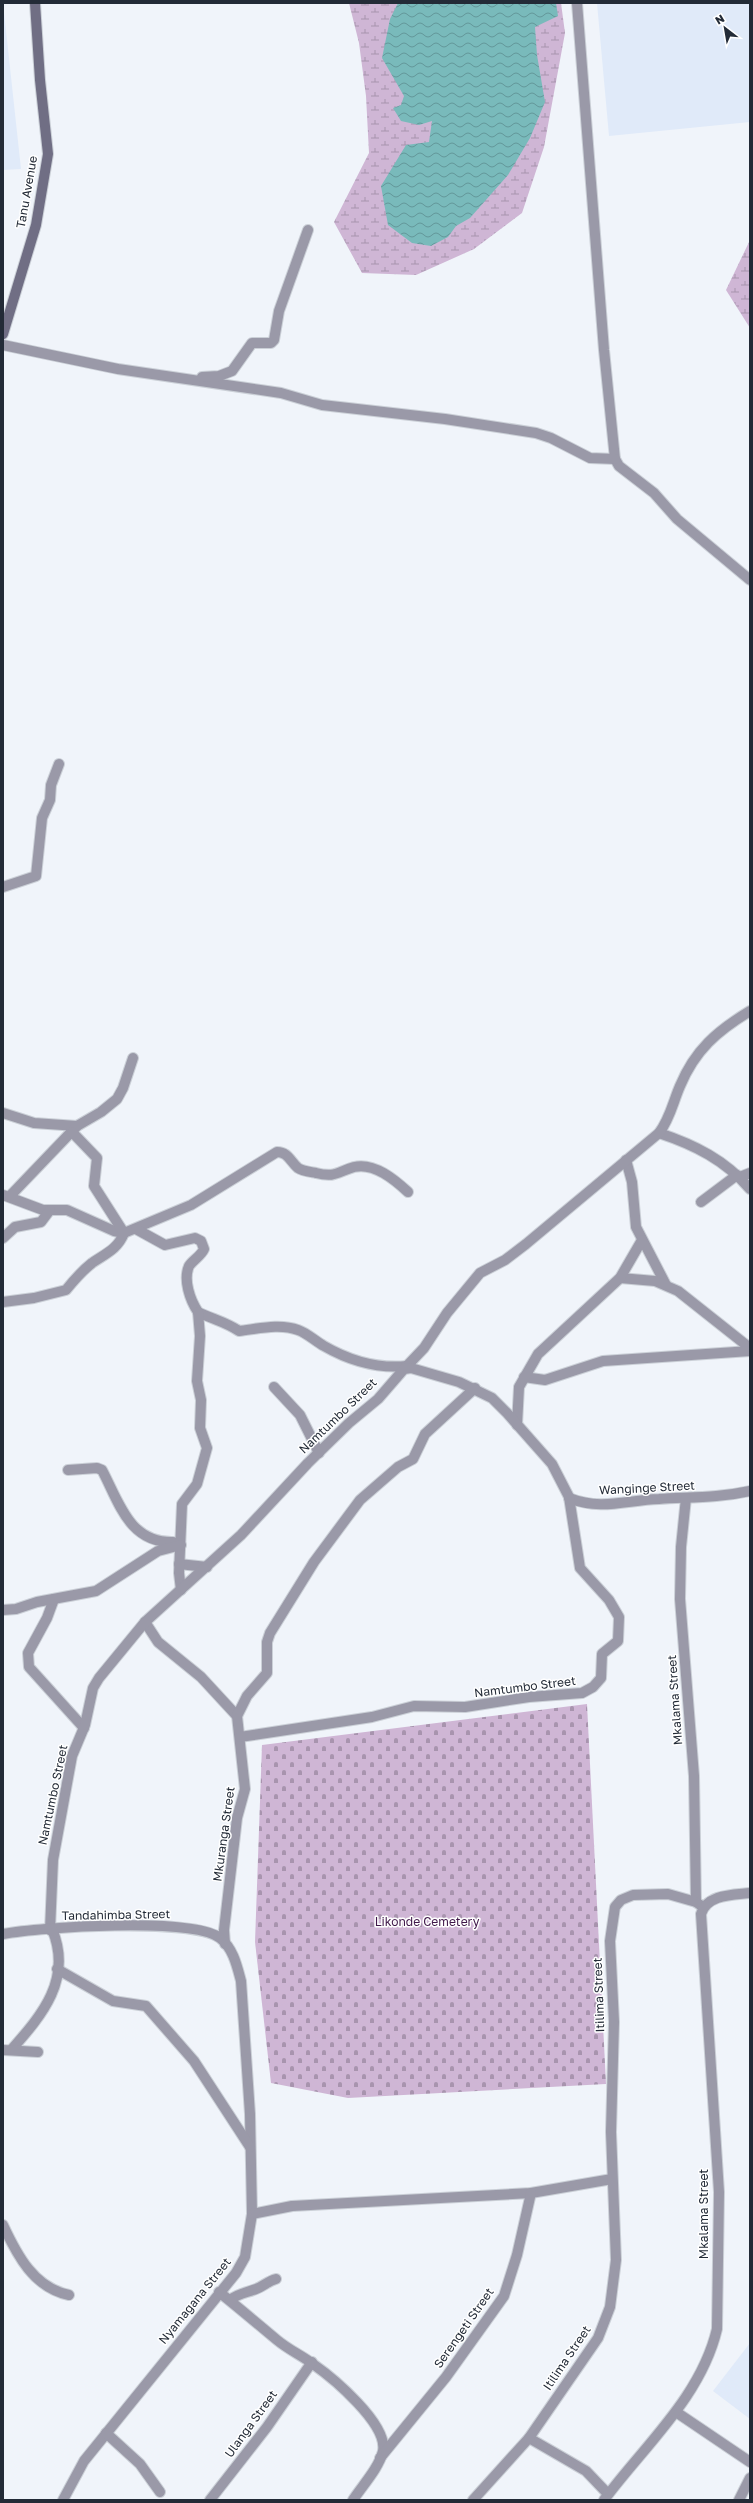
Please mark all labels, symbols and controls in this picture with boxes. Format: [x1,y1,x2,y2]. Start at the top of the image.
north arrow [705,8,745,48]
text: N [713,11,727,27]
street label: Tanu Avenue [13,155,40,229]
street label: Namtumbo Street [296,1375,380,1457]
street label: Wanginge Street [599,1477,696,1498]
street label: Mkalama Street [664,1654,685,1746]
street label: Namtumbo Street [473,1673,577,1700]
street label: Namtumbo Street [35,1743,71,1846]
street label: Mkuranga Street [209,1785,238,1882]
street label: Tandahimba Street [62,1906,171,1923]
park label: Likonde Cemetery [375,1914,480,1929]
street label: Itilima Street [590,1957,607,2033]
street label: Mkalama Street [696,2169,711,2259]
street label: Nyamagana Street [155,2254,234,2347]
street label: Serengeti Street [430,2285,497,2371]
street label: Itilima Street [539,2322,594,2393]
street label: Ulanga Street [221,2387,280,2460]

